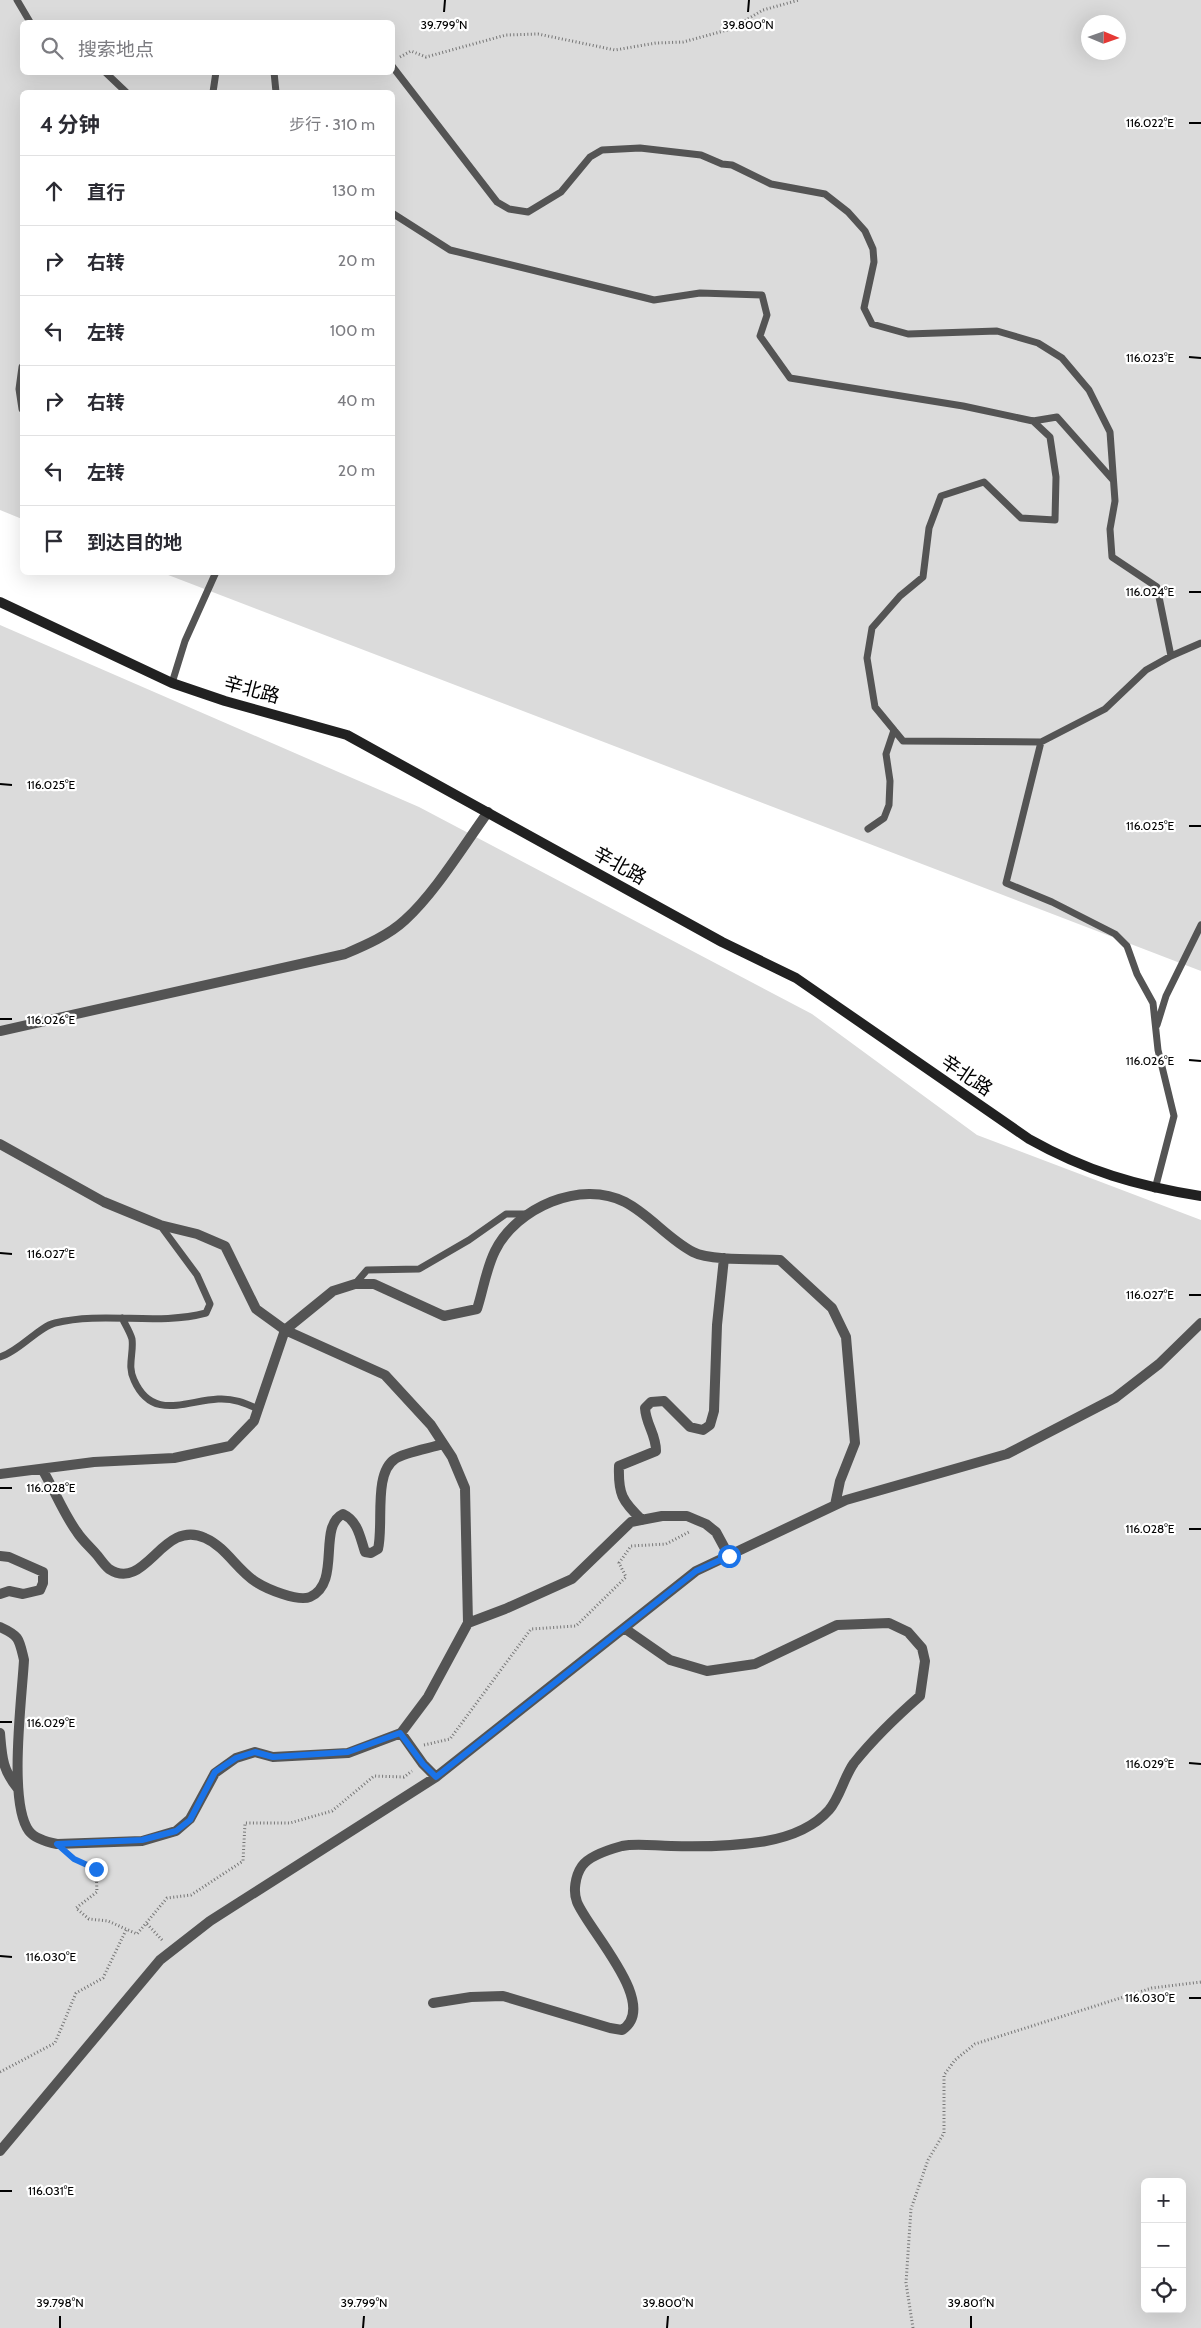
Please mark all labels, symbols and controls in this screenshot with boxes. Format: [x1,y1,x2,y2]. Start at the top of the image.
north arrow [1081,15,1126,60]
text: 39.799°N [420,17,468,32]
text: 39.800°N [722,17,774,32]
search box [20,20,395,75]
icon: search [38,34,66,62]
text: 搜索地点 [78,38,154,61]
text: 4 分钟 [40,112,100,137]
text: 步行 · 310 m [289,115,375,134]
text: 116.022°E [1126,115,1174,130]
icon: ahead [40,177,68,205]
text: 直行 [87,181,125,204]
text: 130 m [332,181,375,200]
icon: right [40,247,68,275]
text: 右转 [87,251,125,274]
text: 20 m [338,251,375,270]
icon: left [40,317,68,345]
text: 左转 [87,321,125,344]
text: 100 m [330,321,375,340]
text: 116.023°E [1126,350,1174,365]
icon: right [40,387,68,415]
text: 右转 [87,391,125,414]
text: 40 m [337,391,375,410]
icon: left [40,457,68,485]
text: 左转 [87,461,125,484]
text: 20 m [338,461,375,480]
icon: arrive [40,527,68,555]
text: 到达目的地 [87,531,182,554]
text: 116.024°E [1126,584,1175,599]
street label: 辛北路 [221,671,282,708]
text: 116.025°E [27,777,75,792]
text: 116.025°E [1126,818,1174,833]
street label: 辛北路 [589,842,650,889]
text: 116.026°E [27,1012,76,1027]
street label: 辛北路 [937,1050,997,1101]
text: 116.026°E [1126,1053,1175,1068]
text: 116.027°E [27,1246,75,1261]
text: 116.027°E [1126,1287,1174,1302]
text: 116.028°E [26,1480,76,1495]
text: 116.028°E [1125,1521,1175,1536]
route start [718,1545,741,1568]
text: 116.029°E [27,1715,76,1730]
text: 116.029°E [1126,1756,1175,1771]
route end [85,1858,108,1881]
text: 116.030°E [26,1949,77,1964]
text: 116.030°E [1125,1990,1176,2005]
map controls [1141,2178,1186,2313]
button: + [1141,2178,1186,2223]
text: 116.031°E [28,2183,74,2198]
button: − [1141,2223,1186,2268]
button: locate [1141,2268,1186,2313]
text: 39.798°N [36,2295,84,2310]
text: 39.799°N [340,2295,388,2310]
text: 39.800°N [642,2295,694,2310]
text: 39.801°N [947,2295,995,2310]

